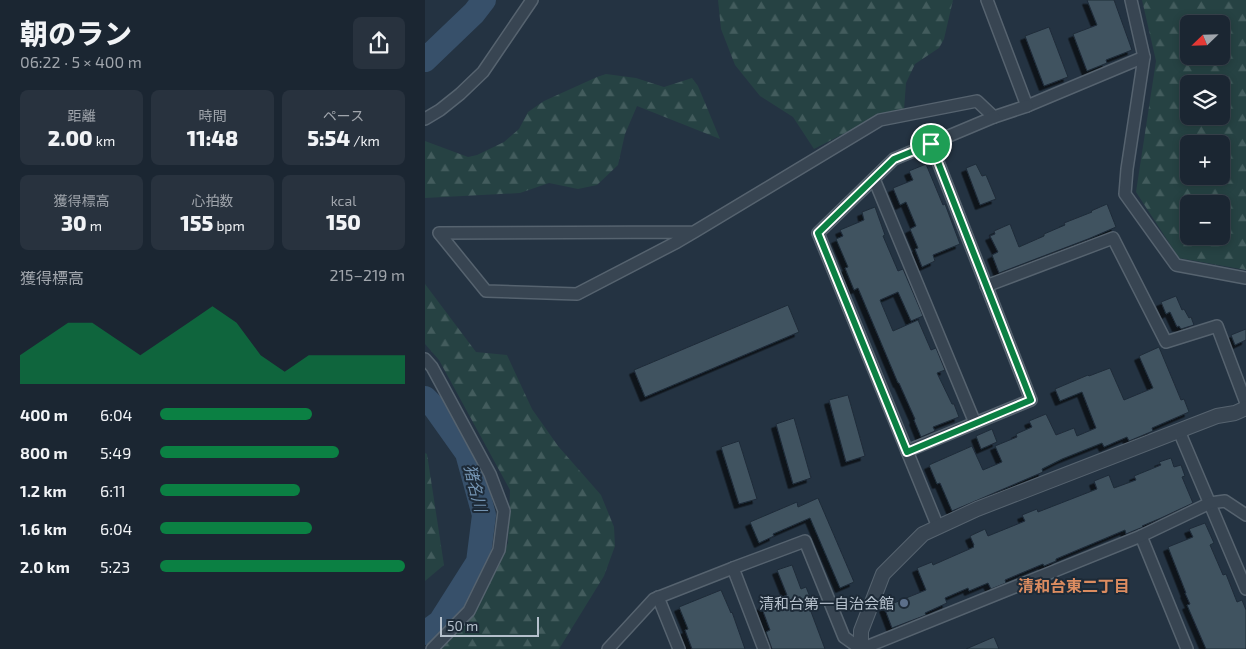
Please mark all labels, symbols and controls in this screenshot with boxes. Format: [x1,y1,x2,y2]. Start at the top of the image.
north arrow [1180,15,1230,65]
map controls [1180,15,1230,245]
text: 朝のラン [20,16,132,50]
button: share [353,17,405,69]
text: 06:22 · 5 × 400 m [20,52,142,71]
button: layers [1180,75,1230,125]
text: 距離 [68,107,96,124]
text: 時間 [199,107,227,124]
text: ペース [323,107,364,124]
pin [910,123,952,165]
text: 2.00 [48,125,93,150]
text: 11:48 [187,125,238,150]
text: 5:54 [307,125,350,150]
icon: arrive [917,130,945,158]
text: km [93,132,115,149]
text: /km [350,132,380,149]
button: + [1180,135,1230,185]
text: 獲得標高 [54,192,110,209]
text: 心拍数 [192,192,234,209]
text: kcal [331,192,356,209]
button: − [1180,195,1230,245]
text: 150 [326,209,361,234]
text: 30 [61,210,87,235]
text: 155 [180,210,213,235]
text: m [87,217,102,234]
text: bpm [213,217,245,234]
text: 215–219 m [329,265,405,284]
text: 獲得標高 [20,268,84,287]
text: 400 m [20,405,68,424]
text: 6:04 [100,405,132,424]
text: 800 m [20,443,68,462]
text: 5:49 [100,443,131,462]
water label: 猪名川 [461,462,492,516]
text: 1.2 km [20,481,67,500]
text: 6:11 [100,481,126,500]
text: 1.6 km [20,519,67,538]
text: 6:04 [100,519,132,538]
text: 2.0 km [20,557,70,576]
text: 5:23 [100,557,130,576]
district label: 清和台東二丁目 [1018,576,1130,595]
place label: 清和台第一自治会館 [759,594,894,612]
marker: 清和台第一自治会館 [898,597,910,609]
scale bar [440,614,539,637]
text: 50 m [447,617,478,634]

